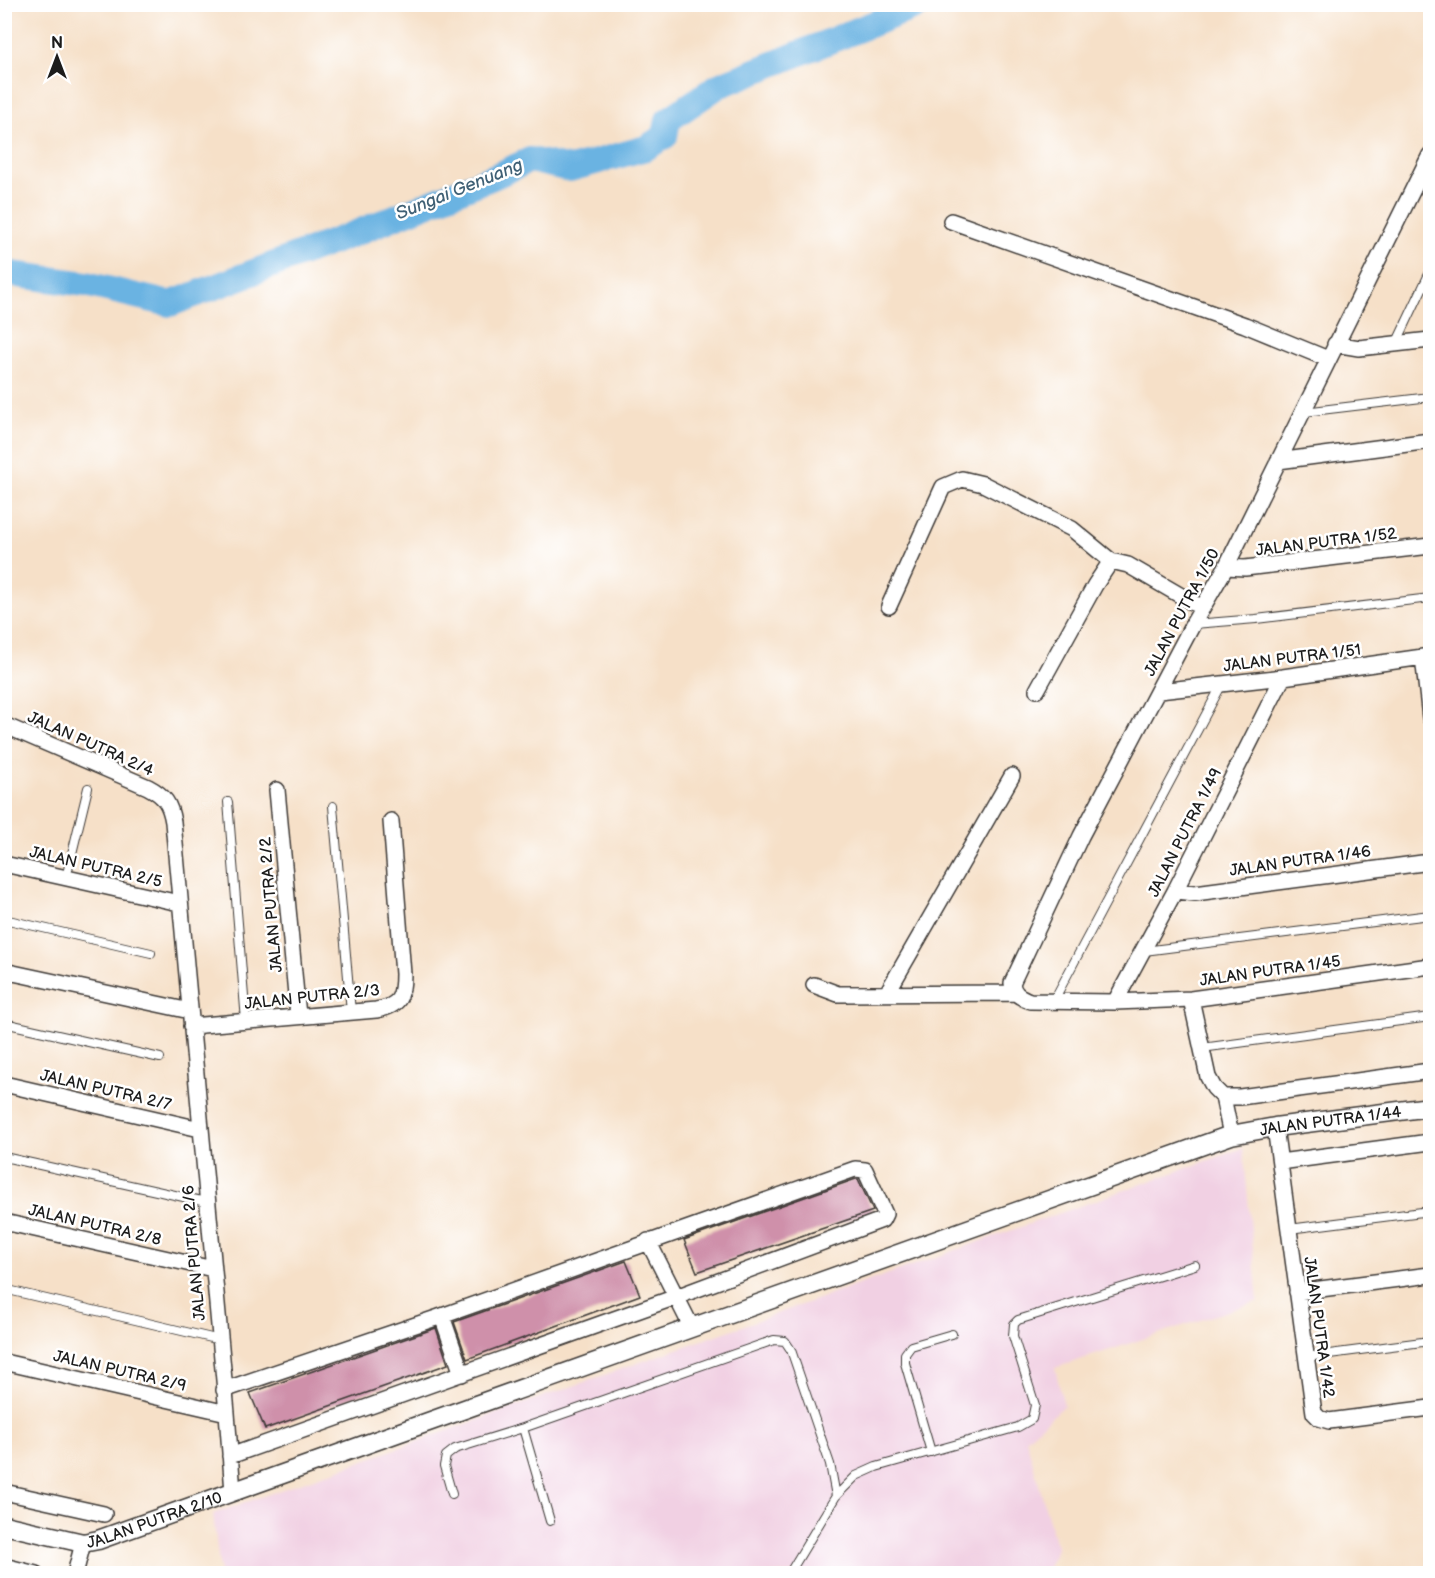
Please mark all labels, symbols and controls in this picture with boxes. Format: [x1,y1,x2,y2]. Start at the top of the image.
north arrow [27,27,87,87]
text: N [51,34,63,53]
water label: Sungai Genuang [393,154,526,224]
street label: JALAN PUTRA 1/52 [1255,524,1398,561]
street label: JALAN PUTRA 1/50 [1141,546,1224,680]
street label: JALAN PUTRA 1/51 [1222,641,1362,676]
street label: JALAN PUTRA 2/4 [24,708,157,781]
street label: JALAN PUTRA 1/49 [1145,765,1226,900]
street label: JALAN PUTRA 2/2 [256,836,287,973]
street label: JALAN PUTRA 1/46 [1228,842,1372,881]
street label: JALAN PUTRA 2/5 [28,843,164,892]
street label: JALAN PUTRA 1/45 [1199,952,1342,991]
street label: JALAN PUTRA 2/3 [243,981,381,1014]
street label: JALAN PUTRA 2/7 [38,1066,173,1115]
street label: JALAN PUTRA 1/44 [1258,1103,1403,1141]
street label: JALAN PUTRA 2/6 [179,1184,210,1321]
street label: JALAN PUTRA 2/8 [26,1201,163,1250]
street label: JALAN PUTRA 1/42 [1299,1255,1338,1400]
street label: JALAN PUTRA 2/9 [51,1347,188,1396]
street label: JALAN PUTRA 2/10 [85,1488,225,1553]

